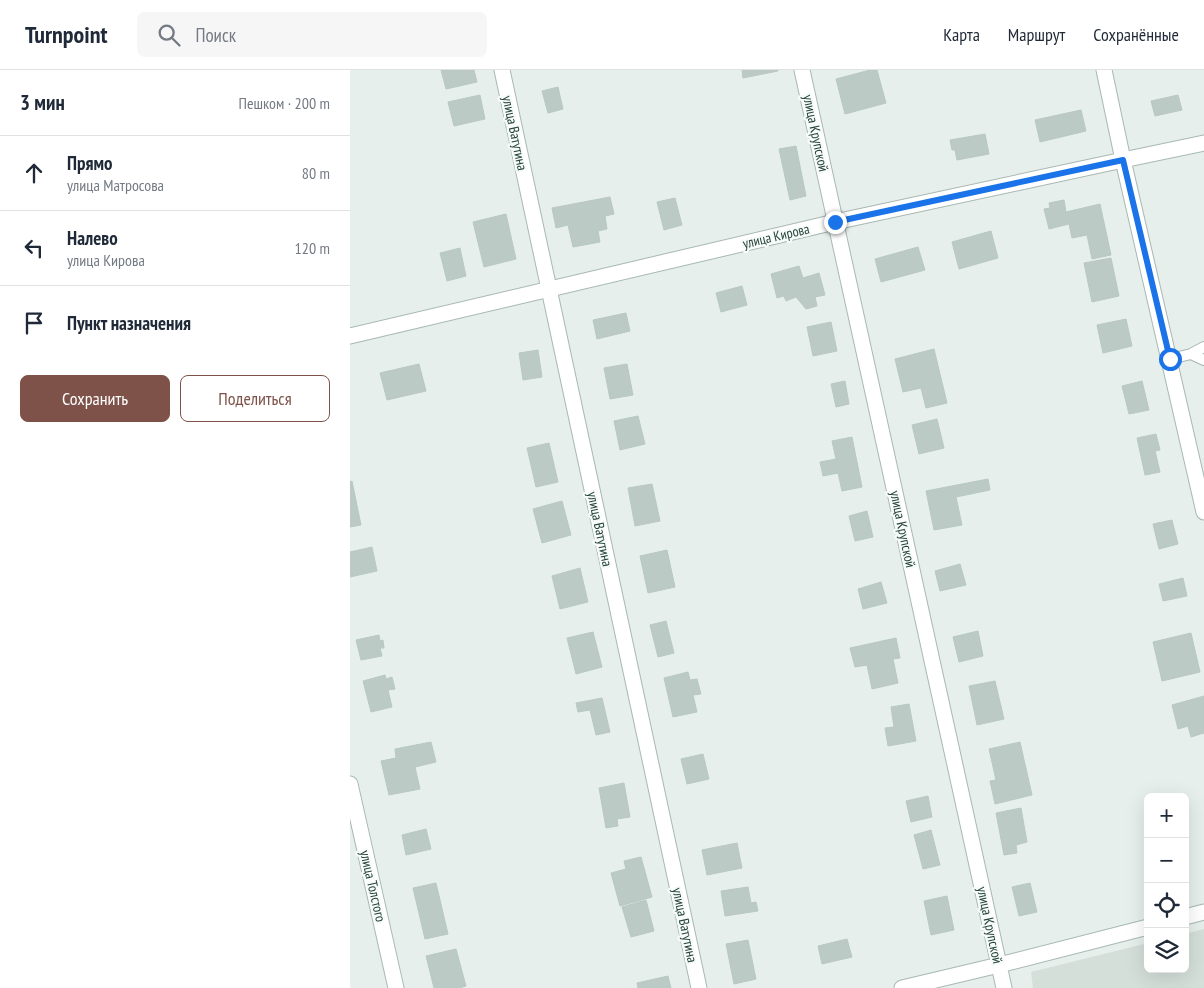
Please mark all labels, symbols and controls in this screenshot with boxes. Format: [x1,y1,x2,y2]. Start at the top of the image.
search box [137,12,487,57]
text: Turnpoint [25,19,107,50]
icon: search [155,21,183,49]
text: Поиск [195,23,236,47]
text: Карта [943,23,980,46]
text: Маршрут [1008,23,1065,46]
text: Сохранённые [1093,23,1179,46]
text: 3 мин [20,89,65,116]
text: Пешком · 200 m [239,93,330,113]
street label: улица Крупской [799,93,833,173]
street label: улица Ватутина [498,94,532,172]
text: Прямо [67,151,112,175]
icon: ahead [20,159,48,187]
text: 80 m [302,163,330,183]
text: улица Матросова [67,175,164,195]
route end [824,211,847,234]
street label: улица Кирова [741,220,811,252]
text: Налево [67,226,118,250]
icon: left [20,234,48,262]
text: 120 m [295,238,330,258]
text: улица Кирова [67,250,145,270]
icon: arrive [20,309,48,337]
text: Пункт назначения [67,311,191,335]
route start [1159,348,1182,371]
button: Сохранить [20,375,170,422]
button: Поделиться [180,375,330,422]
street label: улица Крупской [886,489,920,569]
street label: улица Ватутина [583,490,617,568]
map controls [1144,793,1189,973]
button: + [1144,793,1189,838]
button: − [1144,838,1189,883]
street label: улица Толстого [356,848,390,924]
button: locate [1144,883,1189,928]
street label: улица Крупской [973,885,1007,965]
street label: улица Ватутина [668,886,702,964]
button: layers [1144,928,1189,973]

